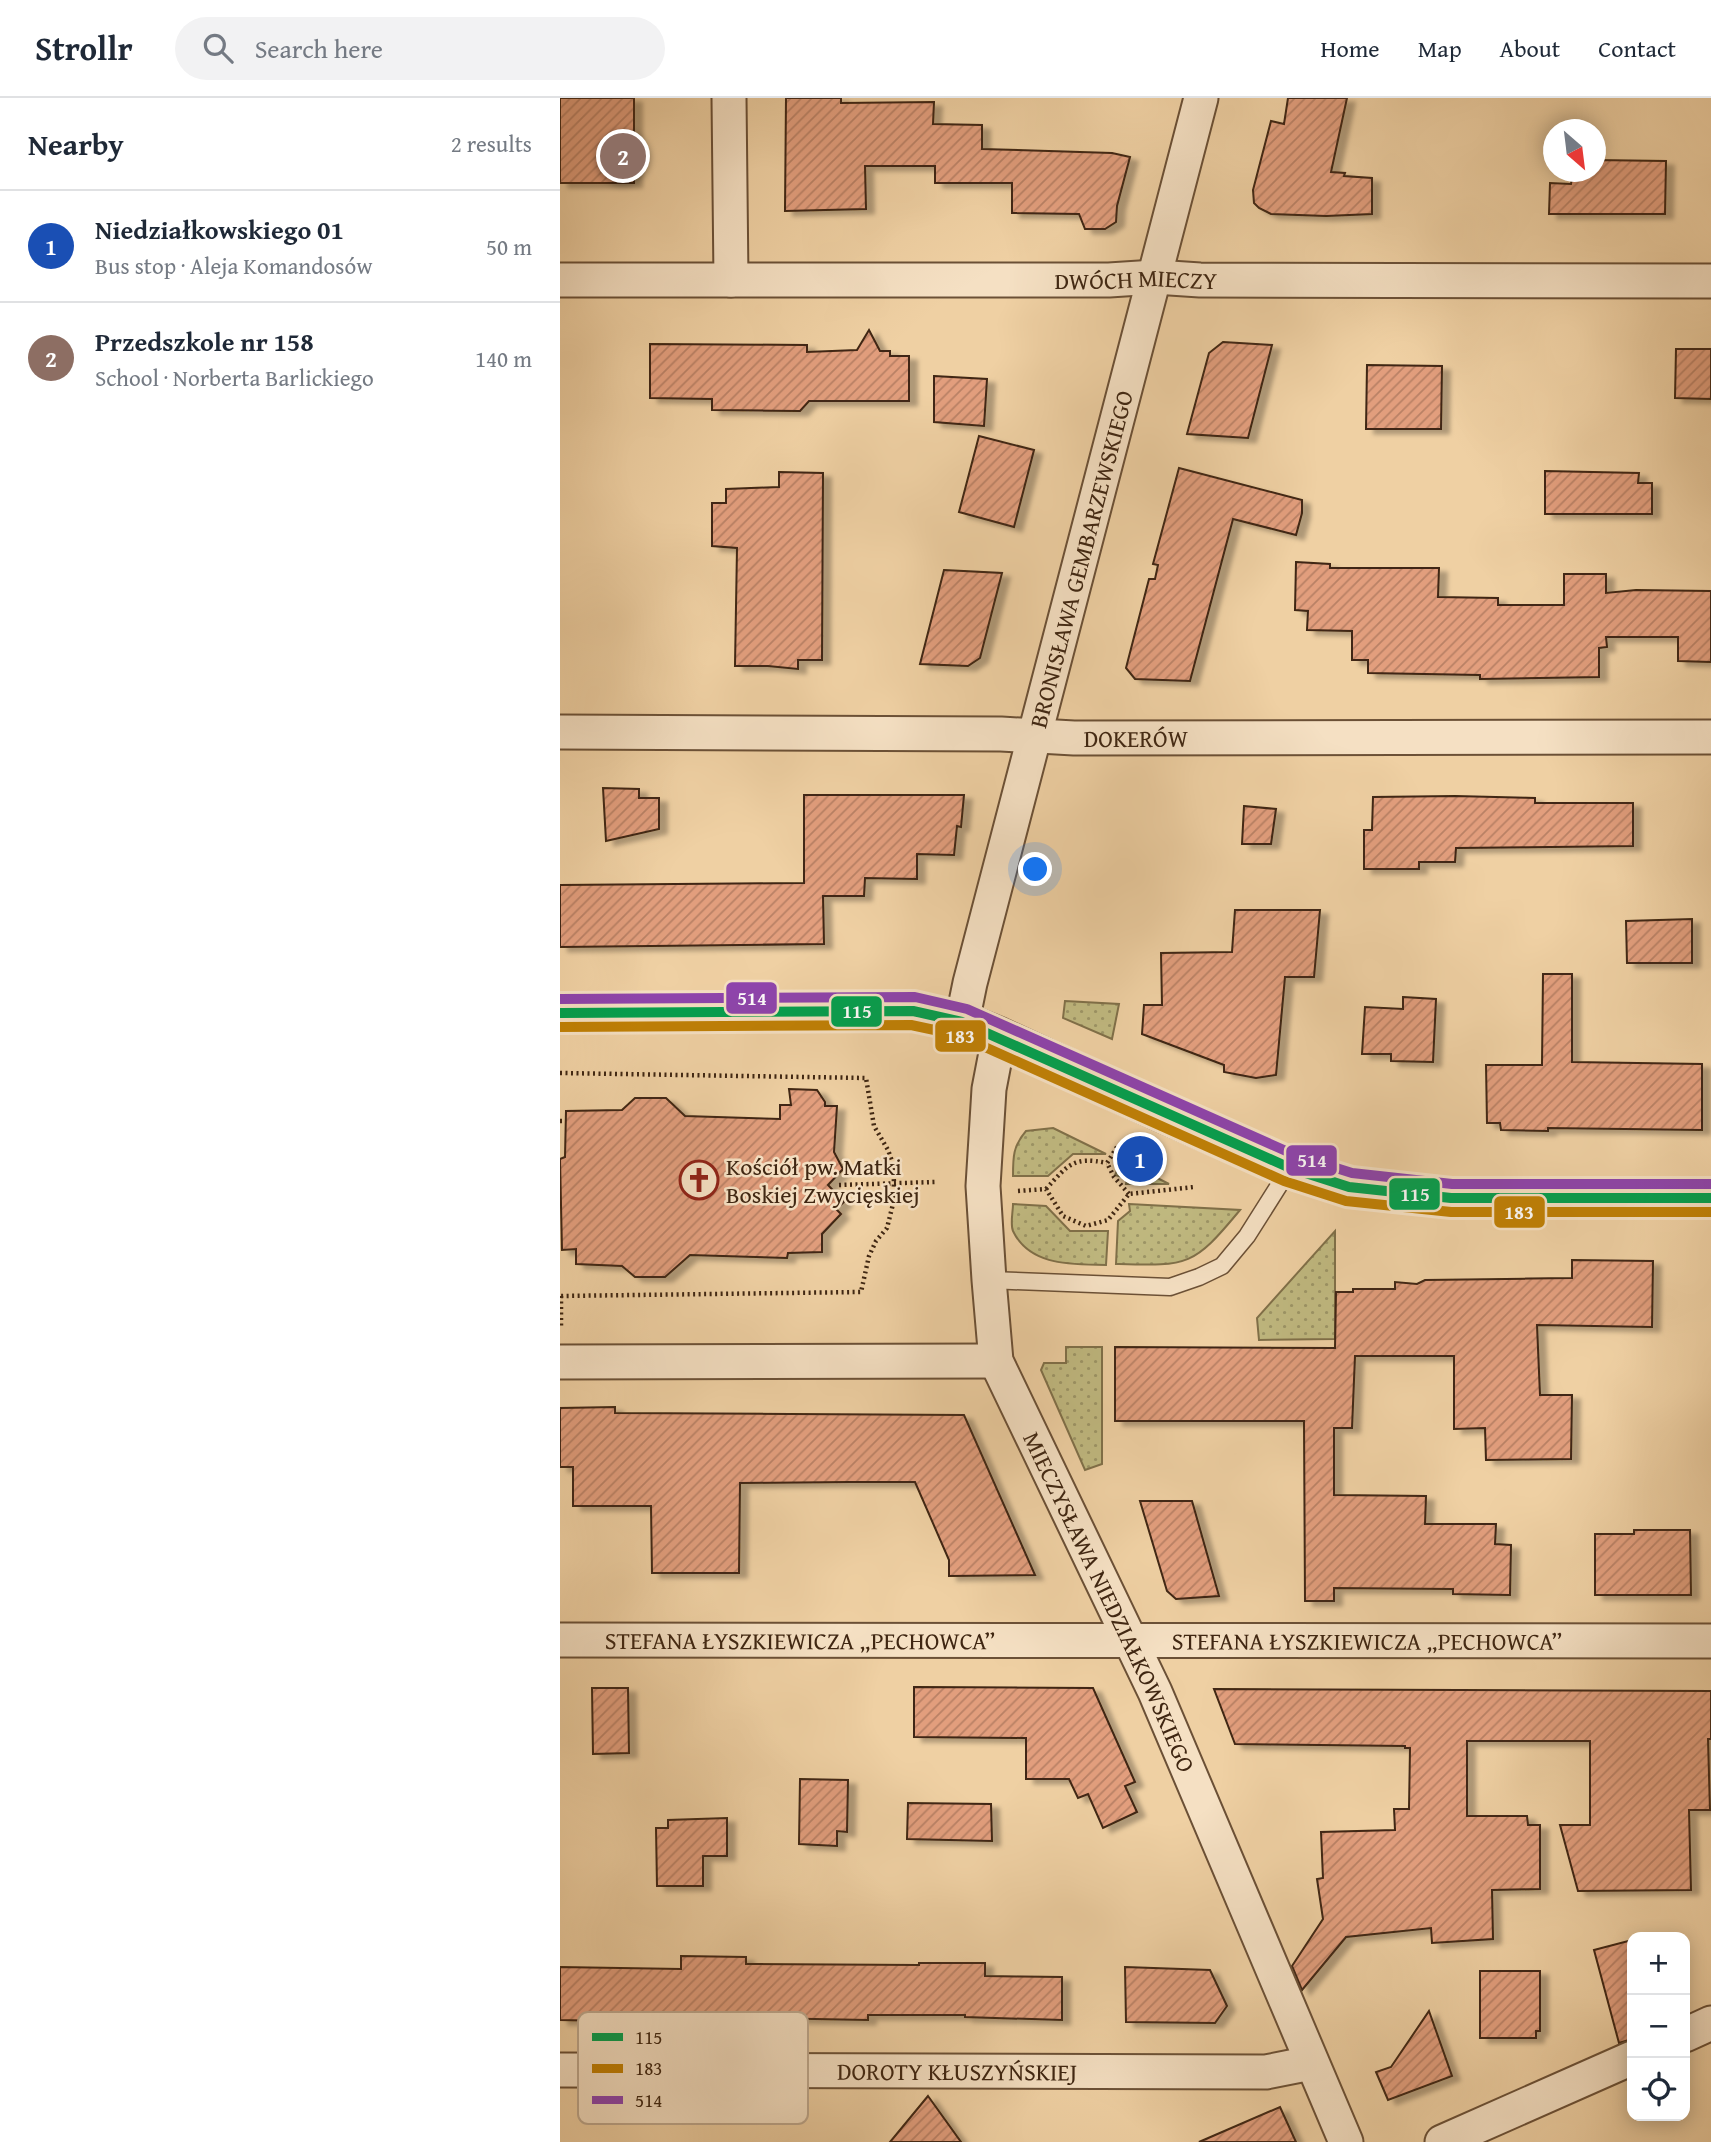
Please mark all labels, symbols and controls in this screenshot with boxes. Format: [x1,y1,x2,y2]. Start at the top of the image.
search box [175,17,665,80]
text: Strollr [35,24,133,72]
icon: search [199,29,237,67]
text: Search here [255,29,383,68]
text: Home [1321,31,1380,66]
text: Map [1418,31,1462,66]
text: About [1500,31,1560,66]
text: Contact [1598,31,1676,66]
north arrow [1543,119,1606,182]
text: Nearby [28,122,124,166]
text: 2 results [451,127,532,160]
pin: 2 [600,130,646,182]
text: Niedziałkowskiego 01 [95,210,344,249]
text: 1 [45,230,57,263]
text: 50 m [486,230,532,263]
text: Bus stop · Aleja Komandosów [95,249,372,282]
street label: DWÓCH MIECZY [1054,259,1217,298]
text: Przedszkole nr 158 [95,322,314,361]
text: 2 [45,342,57,375]
text: 140 m [475,342,532,375]
text: School · Norberta Barlickiego [95,361,374,394]
street label: BRONISŁAWA GEMBARZEWSKIEGO [1020,386,1141,732]
street label: DOKERÓW [1084,720,1189,755]
your location [1018,852,1052,886]
line badge: 514 [725,981,778,1015]
text: 514 [737,984,767,1012]
line badge: 115 [830,995,883,1028]
text: 115 [842,997,872,1025]
line badge: 183 [934,1019,987,1053]
text: 183 [945,1022,975,1050]
pin: 1 [1117,1133,1163,1185]
line badge: 514 [1285,1144,1338,1177]
text: 514 [1297,1146,1327,1174]
place label: Kościół pw. Matki Boskiej Zwycięskiej [726,1149,920,1212]
church icon: Kościół pw. Matki Boskiej Zwycięskiej [678,1159,720,1201]
line badge: 115 [1388,1177,1441,1211]
text: 115 [1400,1180,1430,1208]
line badge: 183 [1493,1195,1546,1229]
text: 183 [1504,1198,1534,1226]
street label: MIECZYSŁAWA NIEDZIAŁKOWSKIEGO [1015,1426,1205,1778]
street label: STEFANA ŁYSZKIEWICZA „PECHOWCA” [605,1623,995,1658]
street label: STEFANA ŁYSZKIEWICZA „PECHOWCA” [1172,1623,1562,1658]
map controls [1627,1932,1690,2121]
button: + [1627,1932,1690,1995]
button: − [1627,1995,1690,2058]
legend [578,2012,808,2124]
text: 115 [635,2023,662,2051]
street label: DOROTY KŁUSZYŃSKIEJ [837,2053,1077,2089]
text: 183 [635,2054,662,2082]
button: locate [1627,2058,1690,2121]
text: 514 [635,2086,662,2114]

